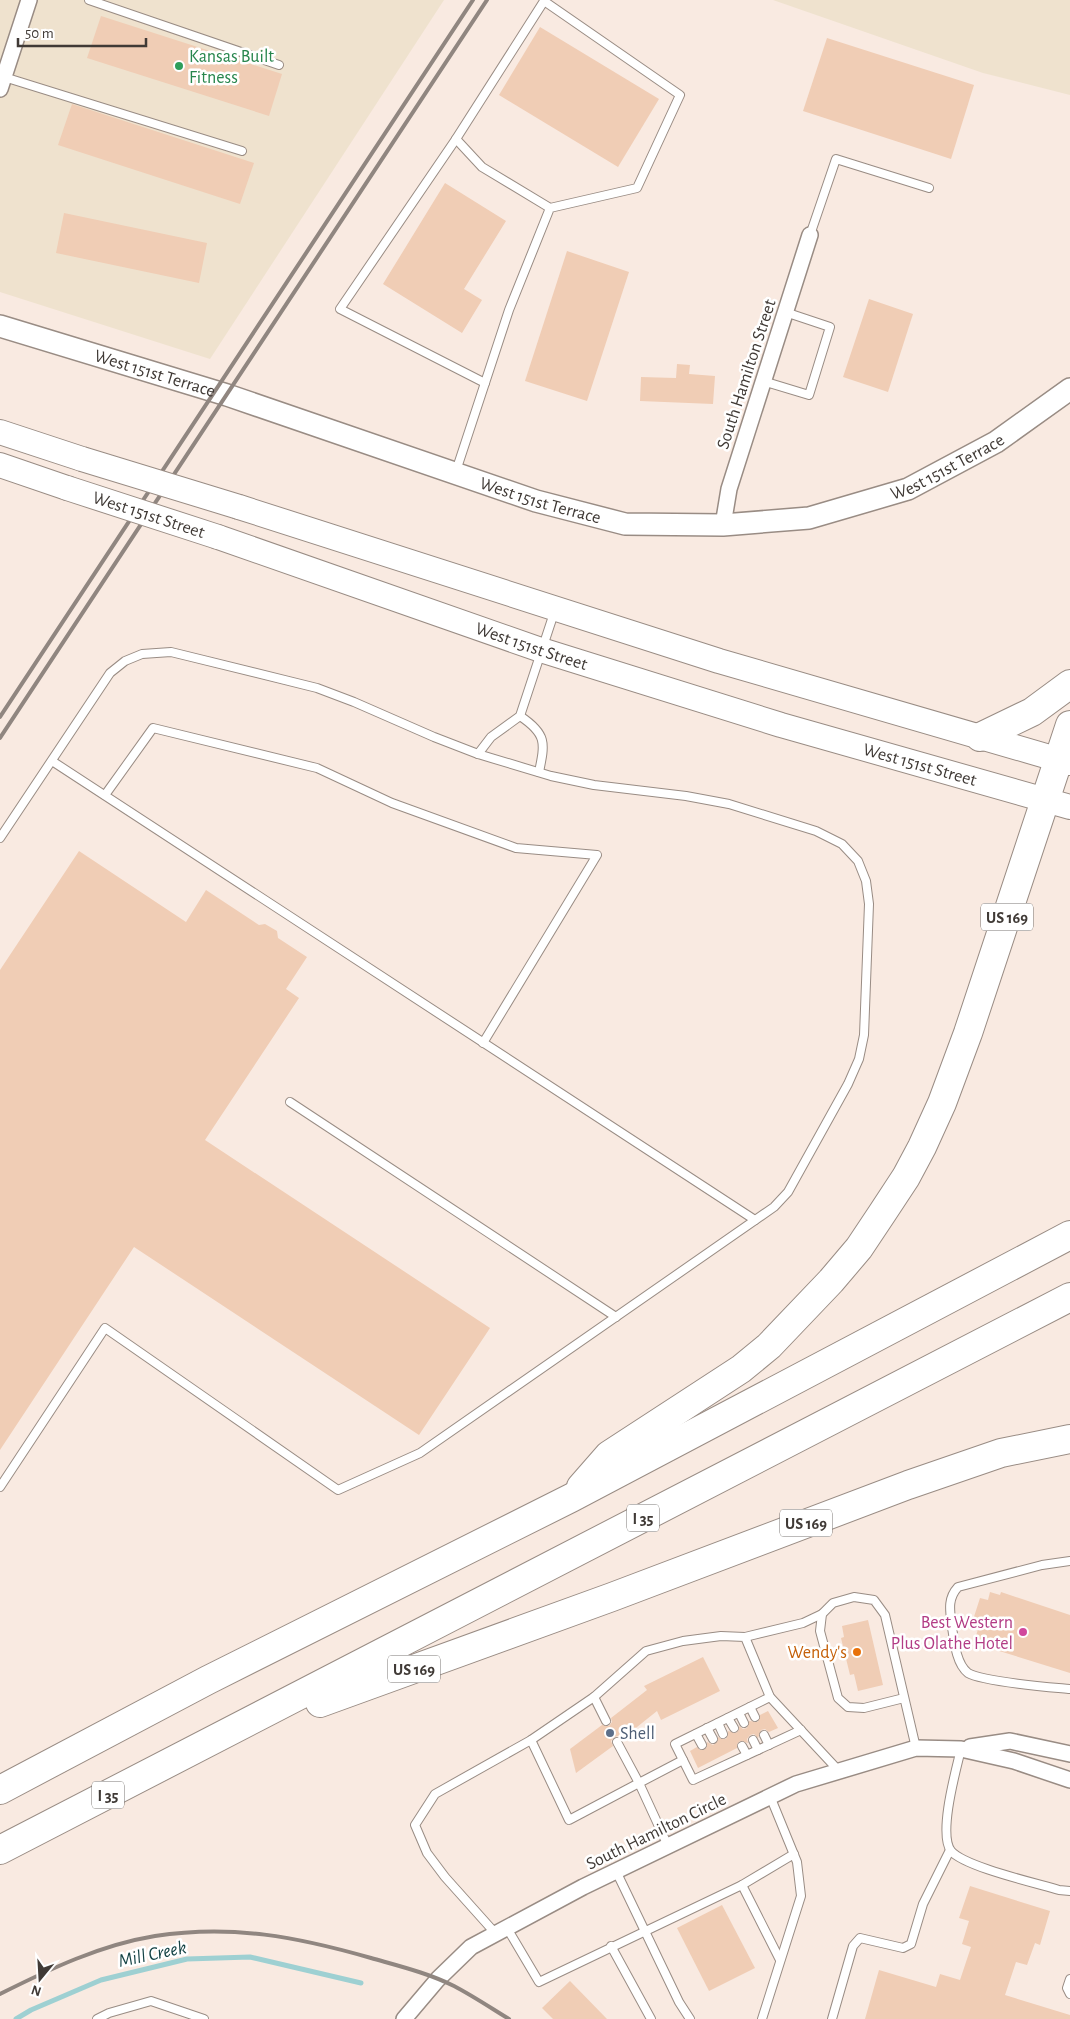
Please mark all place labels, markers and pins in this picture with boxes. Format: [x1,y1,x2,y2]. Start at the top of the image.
place label: Kansas Built Fitness [189,48,274,87]
marker: Kansas Built Fitness [173,60,185,72]
place label: Best Western Plus Olathe Hotel [891,1614,1013,1653]
marker: Best Western Plus Olathe Hotel [1017,1626,1029,1638]
place label: Wendy's [787,1644,847,1662]
marker: Wendy's [851,1646,863,1658]
place label: Shell [620,1725,655,1743]
marker: Shell [604,1727,616,1739]

